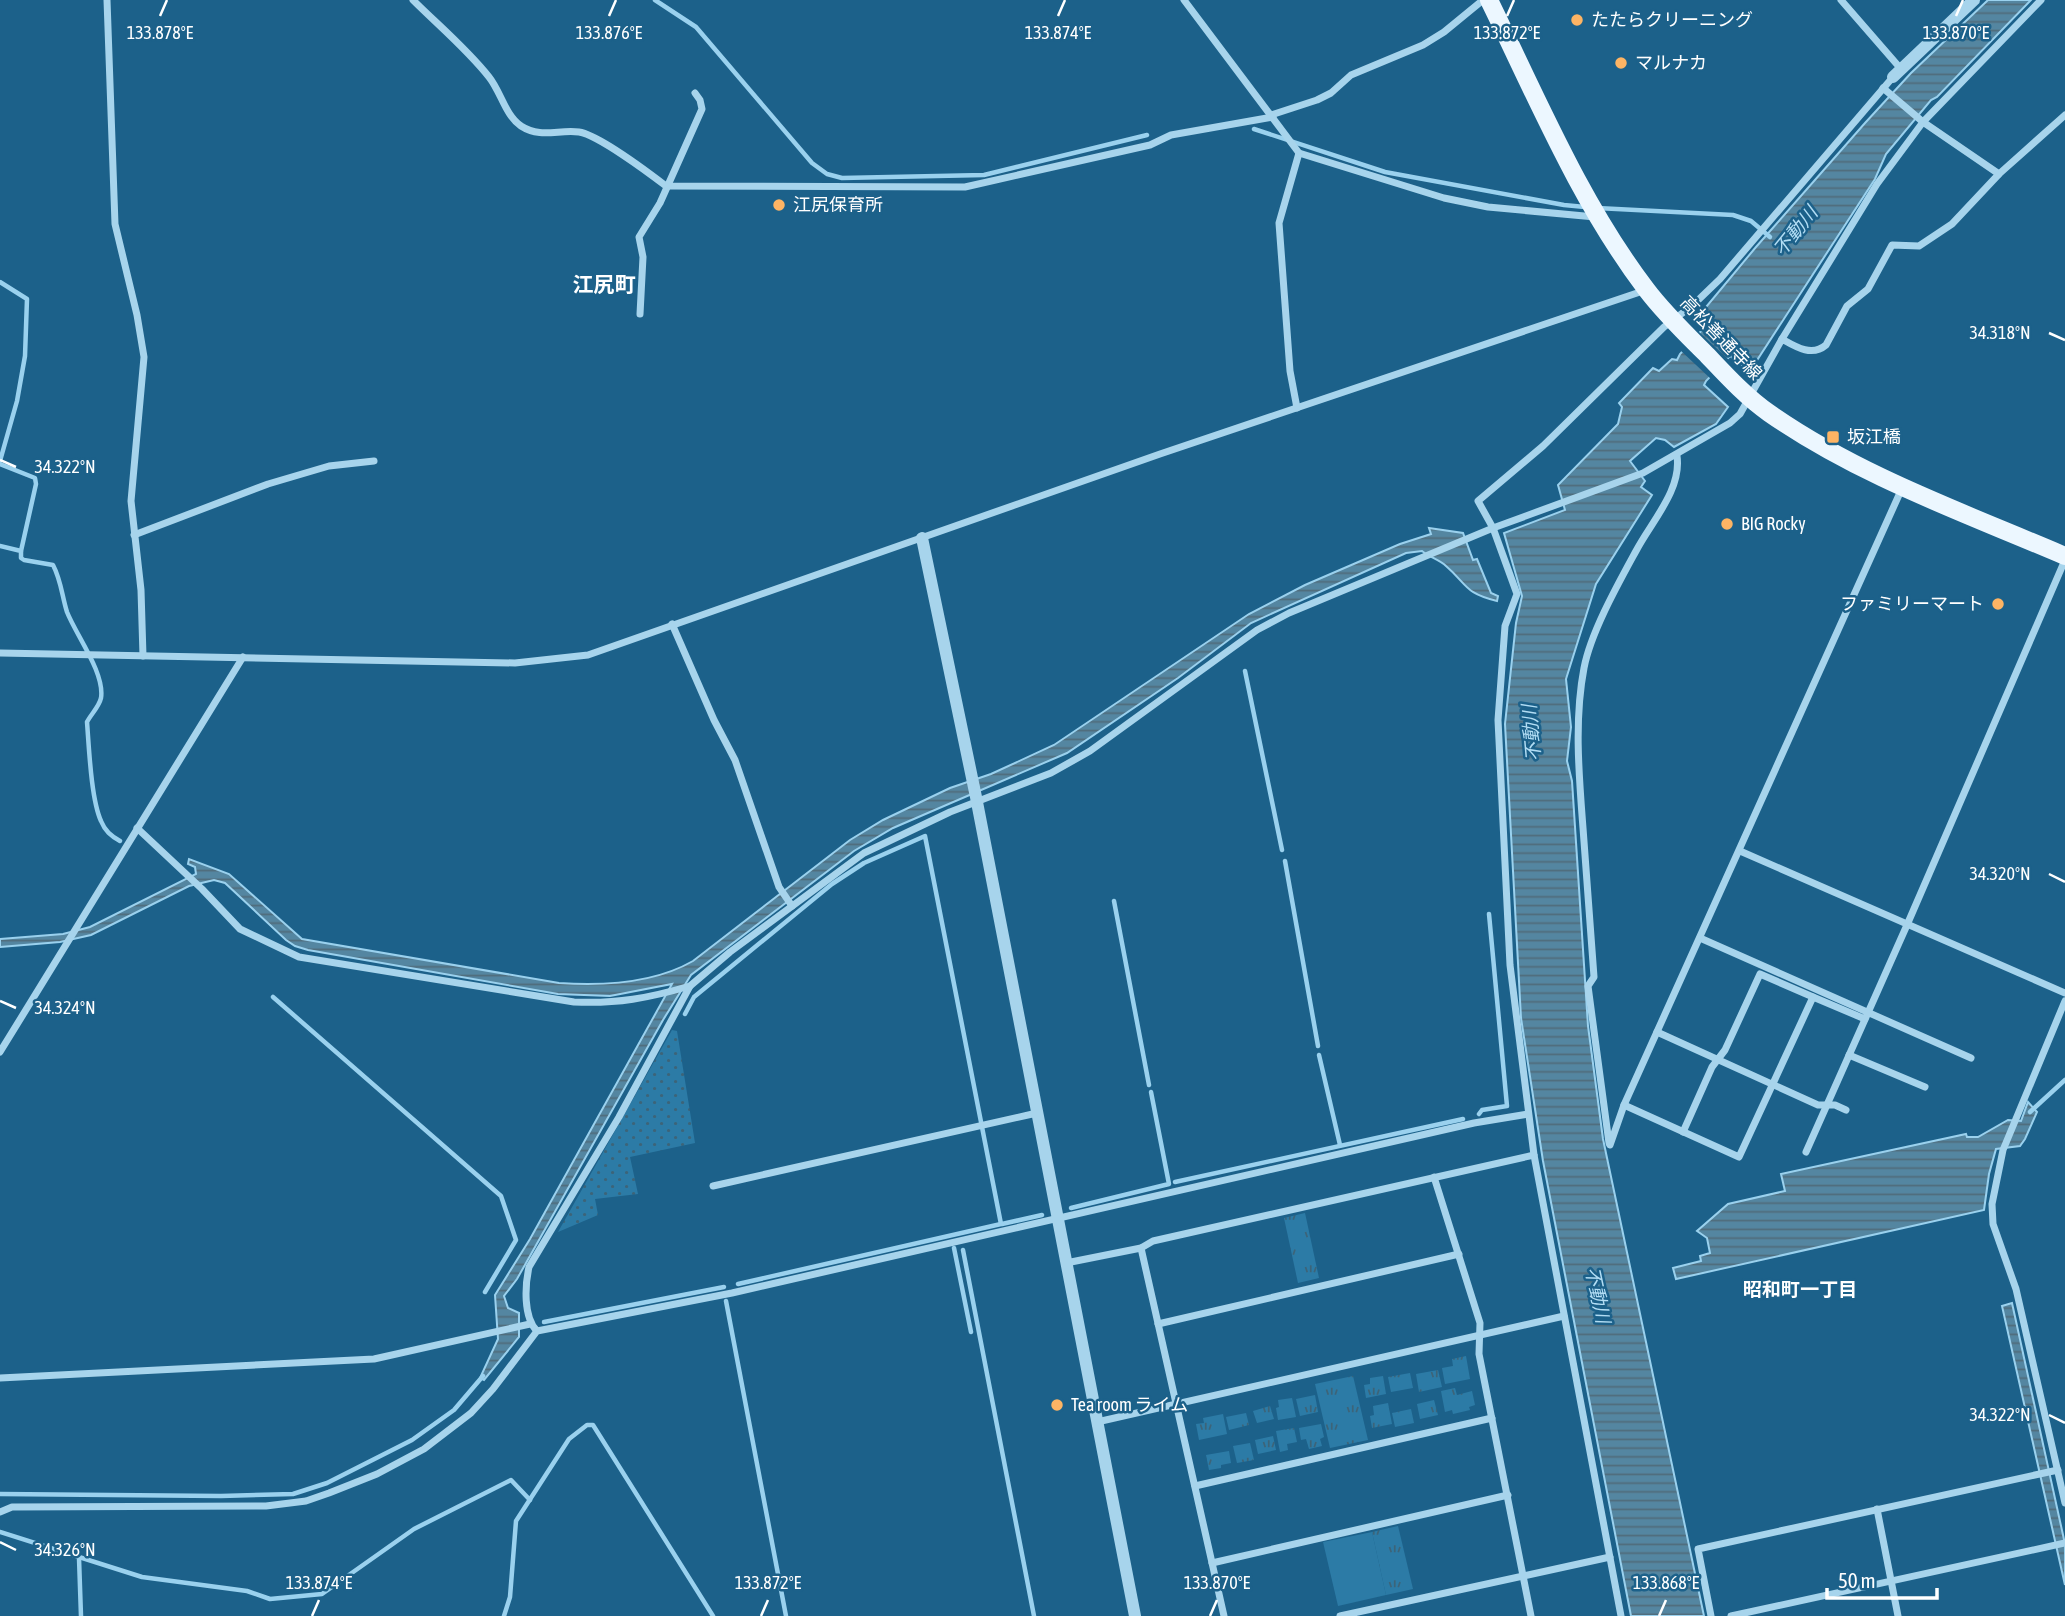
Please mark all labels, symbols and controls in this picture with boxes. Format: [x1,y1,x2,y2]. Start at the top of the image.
place label: たたらクリーニング [1591,9,1753,30]
marker: たたらクリーニング [1569,12,1585,28]
text: 133.878°E [127,22,194,43]
text: 133.876°E [576,22,643,43]
text: 133.874°E [1025,22,1092,43]
text: 133.872°E [1474,22,1541,43]
text: 133.870°E [1923,22,1990,43]
place label: マルナカ [1635,52,1707,73]
marker: マルナカ [1613,55,1629,71]
place label: 江尻保育所 [793,194,883,215]
marker: 江尻保育所 [771,197,787,213]
water label: 不動川 [1769,200,1823,260]
district label: 江尻町 [573,272,636,296]
street label: 高松善通寺線 [1676,292,1766,384]
text: 34.318°N [1969,322,2031,343]
place label: 坂江橋 [1847,426,1901,447]
marker: 坂江橋 [1825,429,1841,445]
text: 34.322°N [34,456,96,477]
place label: BIG Rocky [1741,513,1806,534]
marker: BIG Rocky [1719,516,1735,532]
place label: ファミリーマート [1840,593,1984,614]
marker: ファミリーマート [1990,596,2006,612]
water label: 不動川 [1517,702,1544,762]
text: 34.320°N [1969,863,2031,884]
text: 34.324°N [34,997,96,1018]
water label: 不動川 [1581,1265,1615,1327]
district label: 昭和町一丁目 [1743,1278,1857,1300]
place label: Tea room ライム [1071,1394,1188,1415]
marker: Tea room ライム [1049,1397,1065,1413]
text: 34.322°N [1969,1404,2031,1425]
text: 34.326°N [34,1539,96,1560]
scale bar [1827,1556,1937,1600]
text: 50 m [1838,1568,1876,1592]
text: 133.874°E [286,1572,353,1593]
text: 133.872°E [735,1572,802,1593]
text: 133.870°E [1184,1572,1251,1593]
text: 133.868°E [1633,1572,1700,1593]

